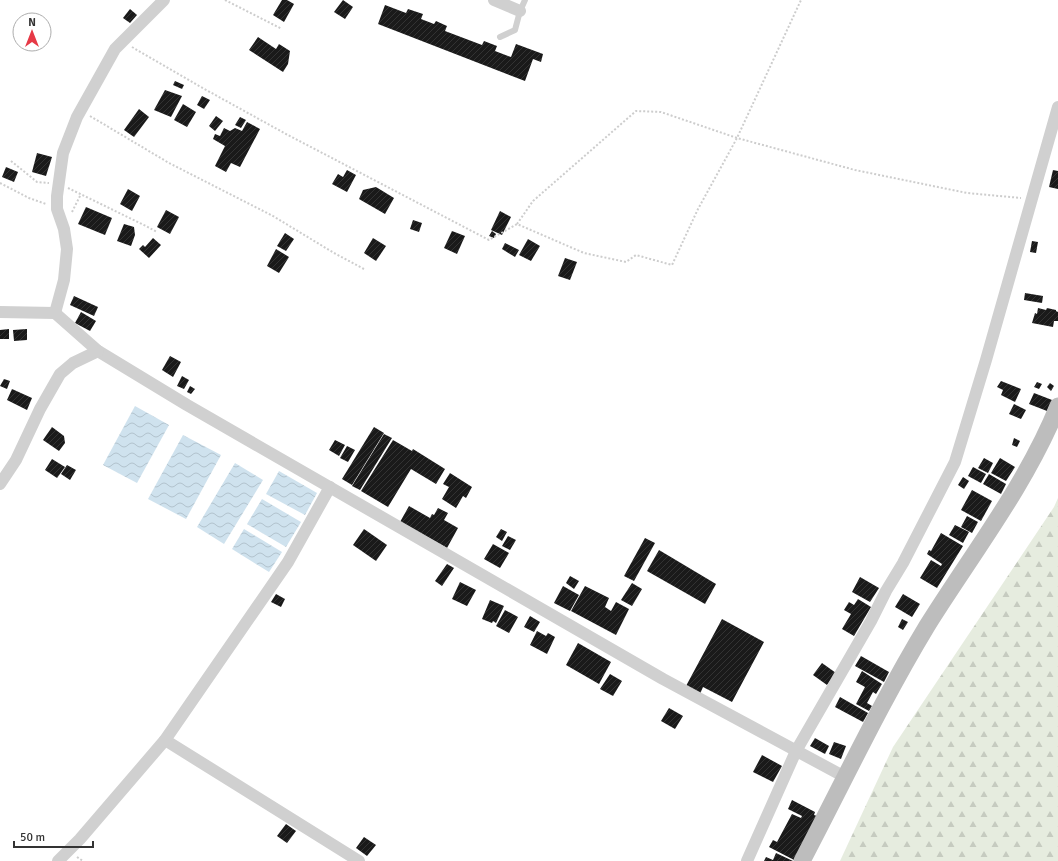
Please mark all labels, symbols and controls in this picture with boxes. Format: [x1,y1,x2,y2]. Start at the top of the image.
north arrow [12,12,52,52]
text: N [28,16,36,29]
scale bar [14,823,93,849]
text: 50 m [20,830,45,845]

